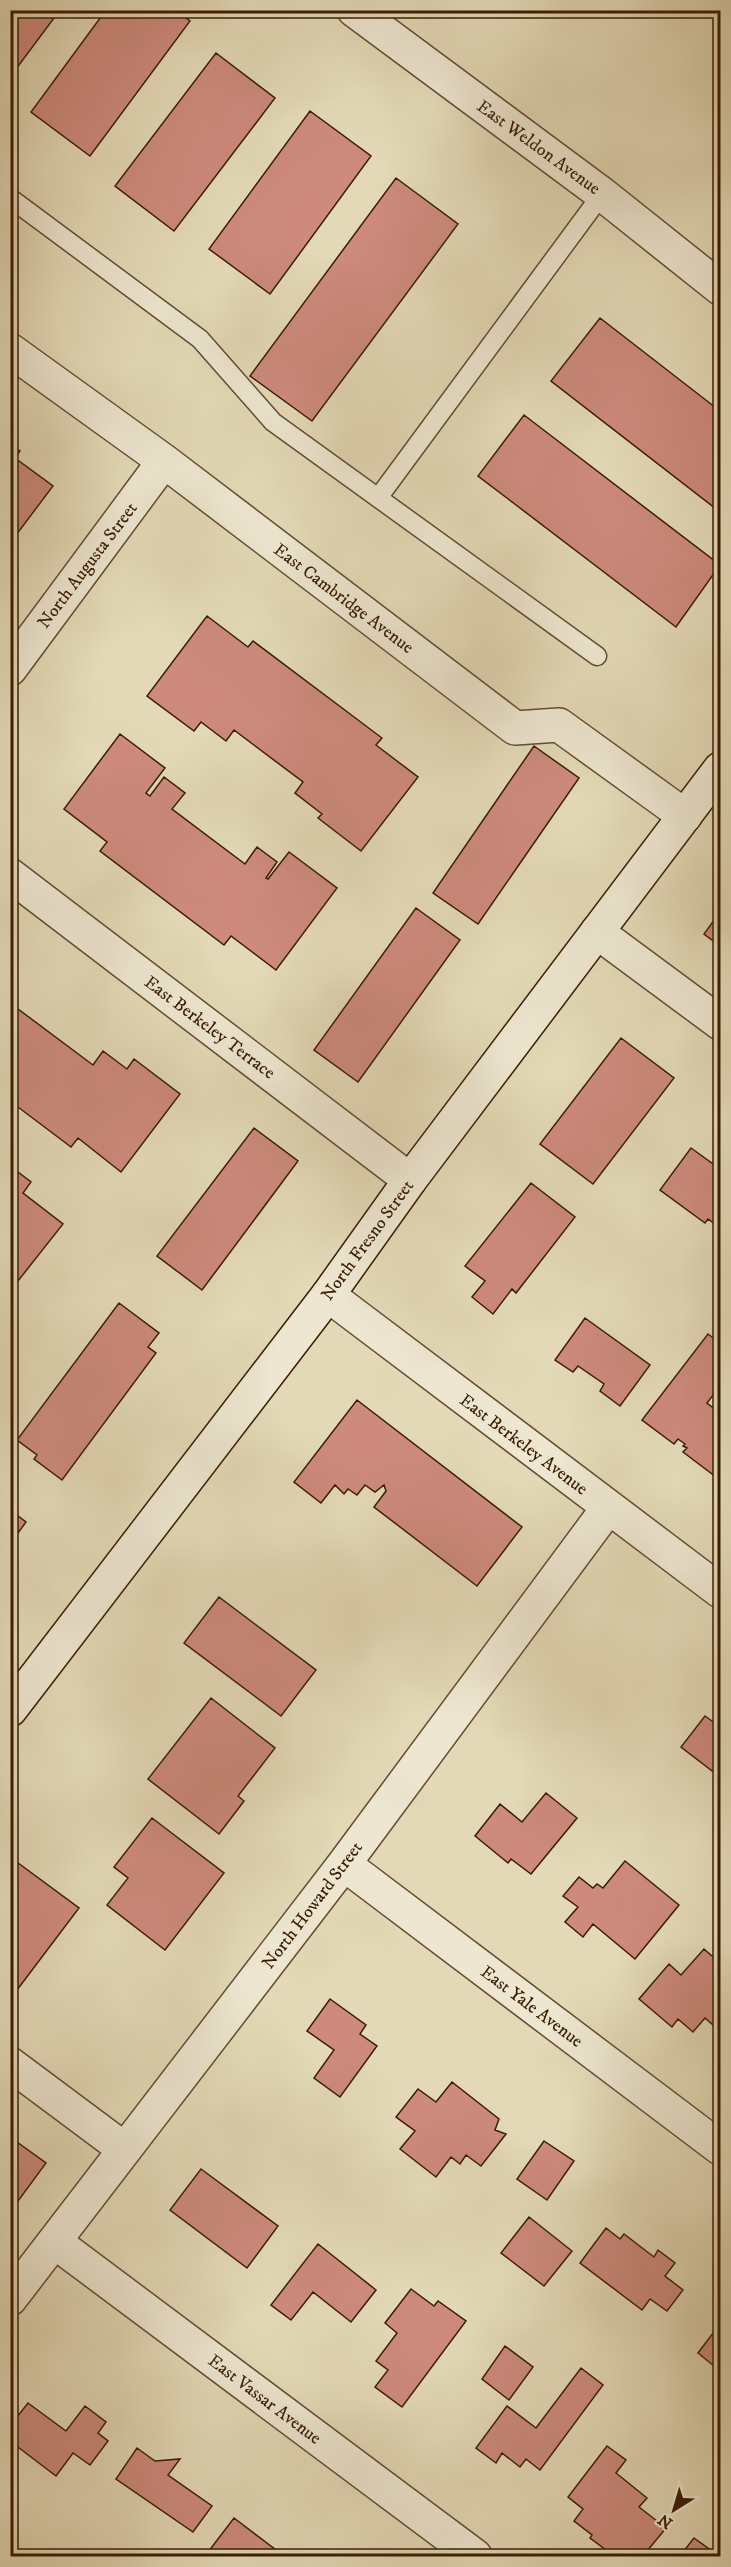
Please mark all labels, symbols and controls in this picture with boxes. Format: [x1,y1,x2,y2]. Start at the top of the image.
street label: East Weldon Avenue [472,96,605,200]
street label: North Augusta Street [33,498,143,633]
street label: East Cambridge Avenue [269,539,418,659]
street label: East Berkeley Terrace [140,971,279,1084]
street label: North Fresno Street [317,1176,419,1305]
street label: East Berkeley Avenue [455,1389,592,1500]
street label: North Howard Street [258,1837,368,1974]
street label: East Yale Avenue [476,1961,587,2052]
street label: East Vassar Avenue [203,2350,325,2450]
north arrow [644,2480,704,2540]
text: N [654,2509,677,2533]

